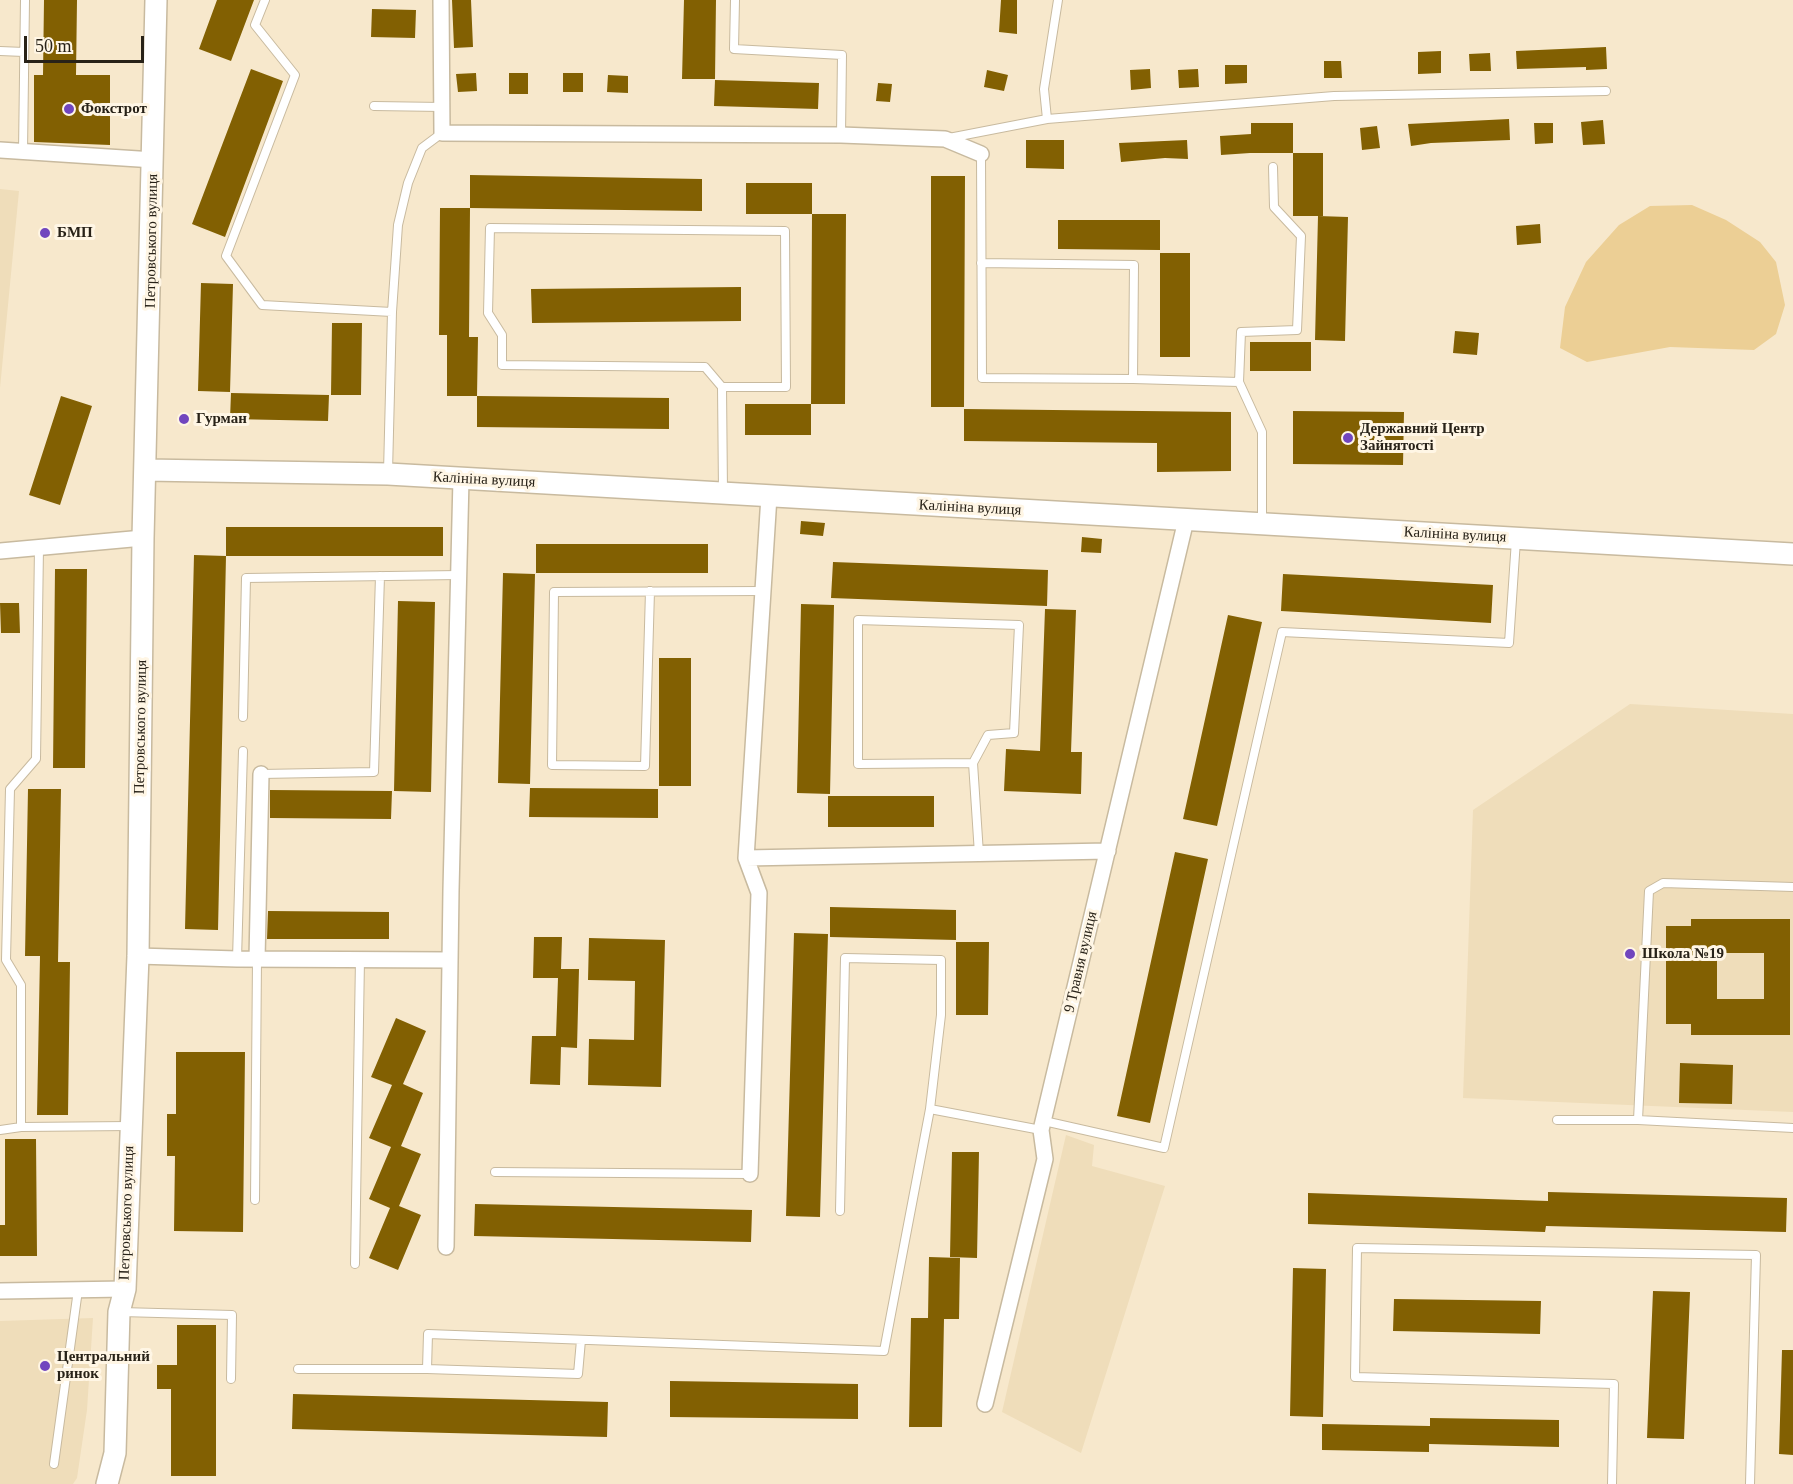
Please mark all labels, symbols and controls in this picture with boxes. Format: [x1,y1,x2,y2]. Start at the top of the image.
scale bar [27,24,147,62]
text: 50 m [35,36,72,56]
place label: Фокстрот [81,100,147,118]
marker: Фокстрот [62,102,76,116]
street label: Петровського вулиця [142,174,162,308]
place label: БМП [57,224,93,242]
marker: БМП [38,226,52,240]
place label: Гурман [196,410,247,428]
marker: Гурман [177,412,191,426]
place label: Державний Центр Зайнятості [1360,420,1485,455]
marker: Державний Центр Зайнятості [1341,431,1355,445]
street label: Калініна вулиця [432,468,536,492]
street label: Калініна вулиця [918,496,1022,520]
street label: Калініна вулиця [1403,523,1507,547]
street label: Петровського вулиця [131,660,151,794]
street label: 9 Травня вулиця [1061,909,1101,1015]
place label: Школа №19 [1642,945,1724,963]
marker: Школа №19 [1623,947,1637,961]
street label: Петровського вулиця [116,1145,138,1281]
place label: Центральний ринок [57,1348,150,1383]
marker: Центральний ринок [38,1359,52,1373]

